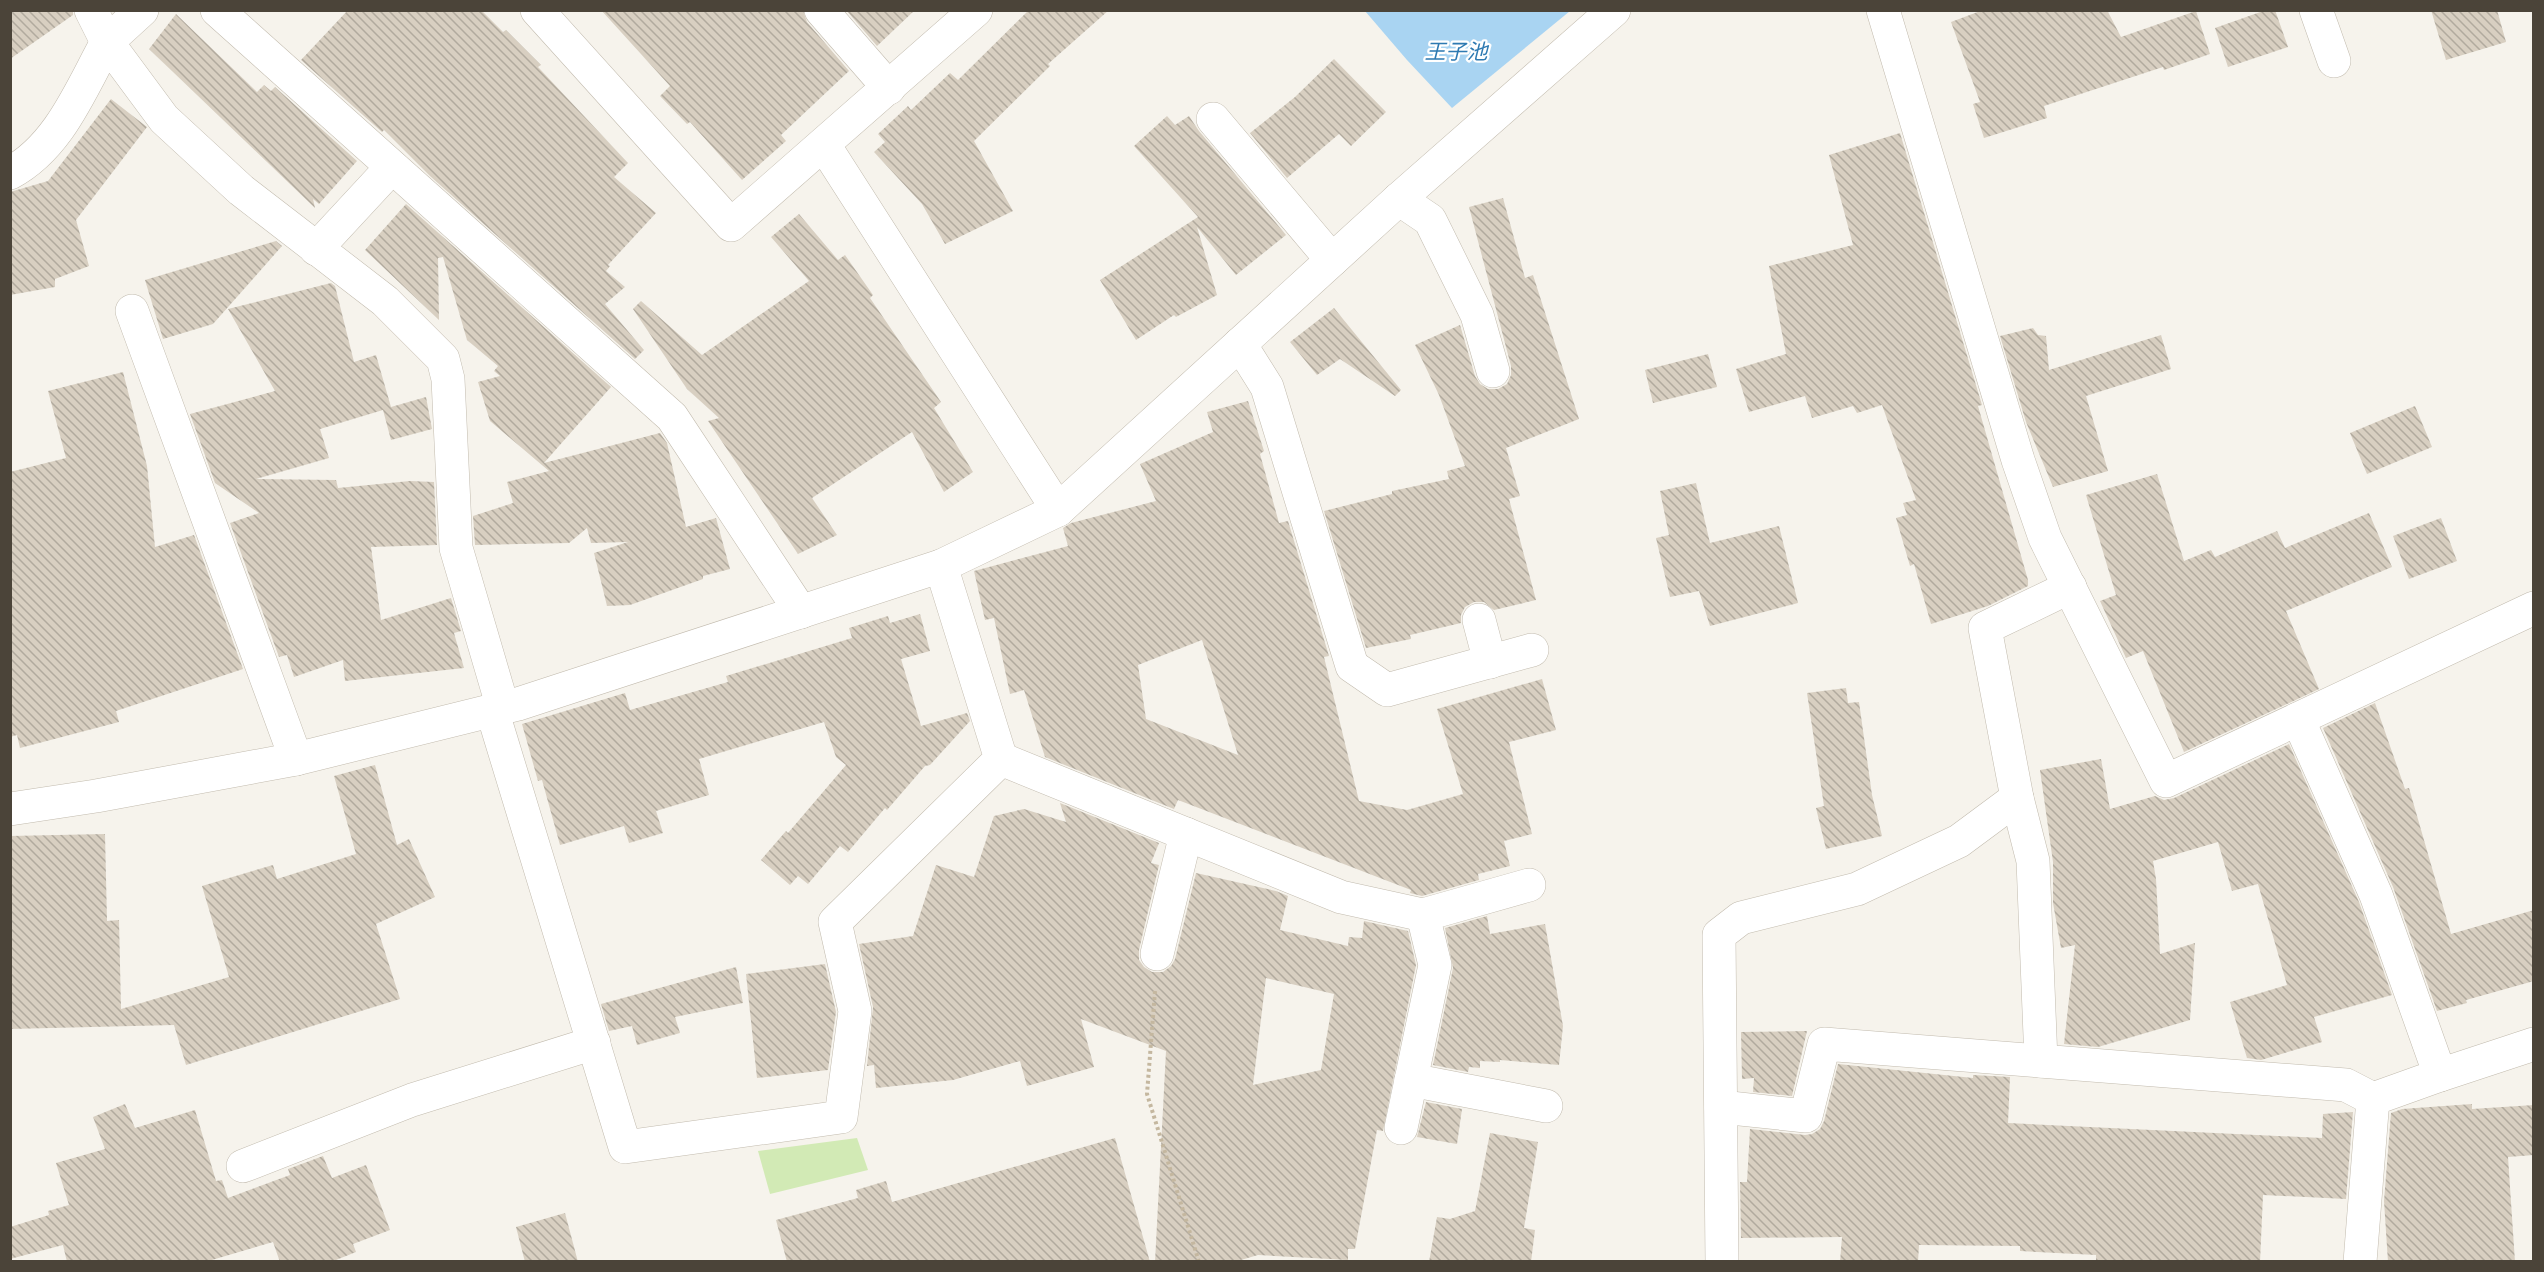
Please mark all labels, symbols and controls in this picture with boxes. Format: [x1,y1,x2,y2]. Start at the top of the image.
water label: 王子池 [1425,37,1489,67]

